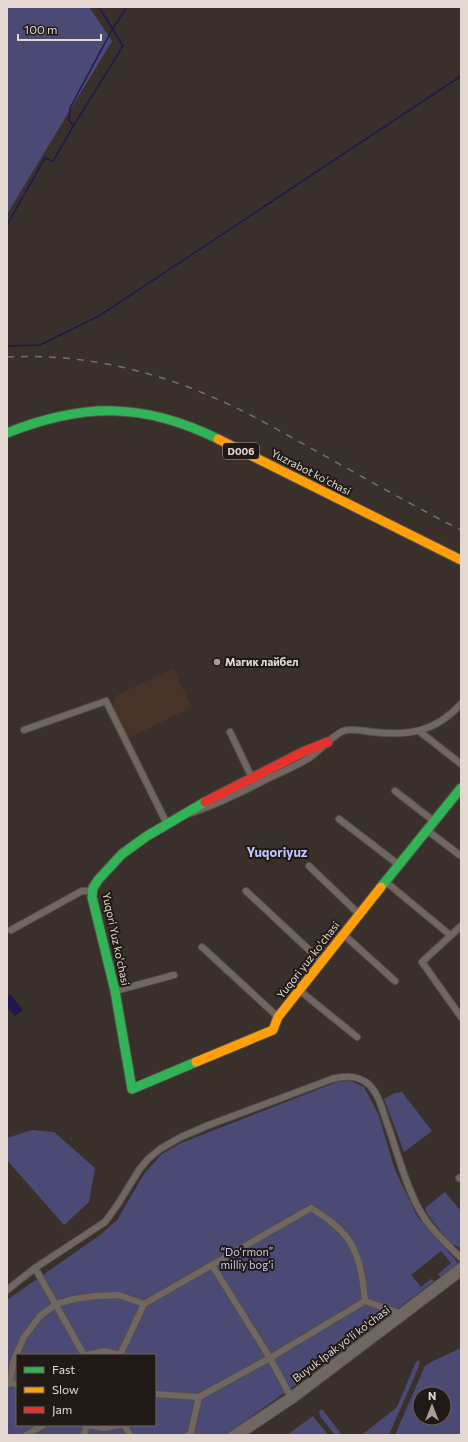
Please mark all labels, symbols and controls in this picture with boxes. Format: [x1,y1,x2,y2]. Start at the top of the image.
scale bar [18,16,101,42]
text: 100 m [24,22,58,36]
road number: D006 [223,443,259,459]
street label: Yuzrabot ko'chasi [269,446,353,497]
place label: Магик лайбел [225,655,299,668]
marker: Магик лайбел [212,657,222,667]
district label: Yuqoriyuz [246,844,308,860]
street label: Yuqori Yuz ko'chasi [100,891,133,987]
street label: Yuqori yuz ko'chasi [273,918,342,1001]
park label: “Do‘rmon” milliy bog‘i [220,1245,274,1271]
street label: Buyuk Ipak yo'li ko'chasi [290,1303,392,1384]
legend [16,1354,156,1426]
text: Fast [52,1362,75,1376]
text: Slow [52,1382,79,1396]
north arrow [412,1386,452,1426]
text: N [428,1389,436,1402]
text: Jam [52,1402,72,1417]

